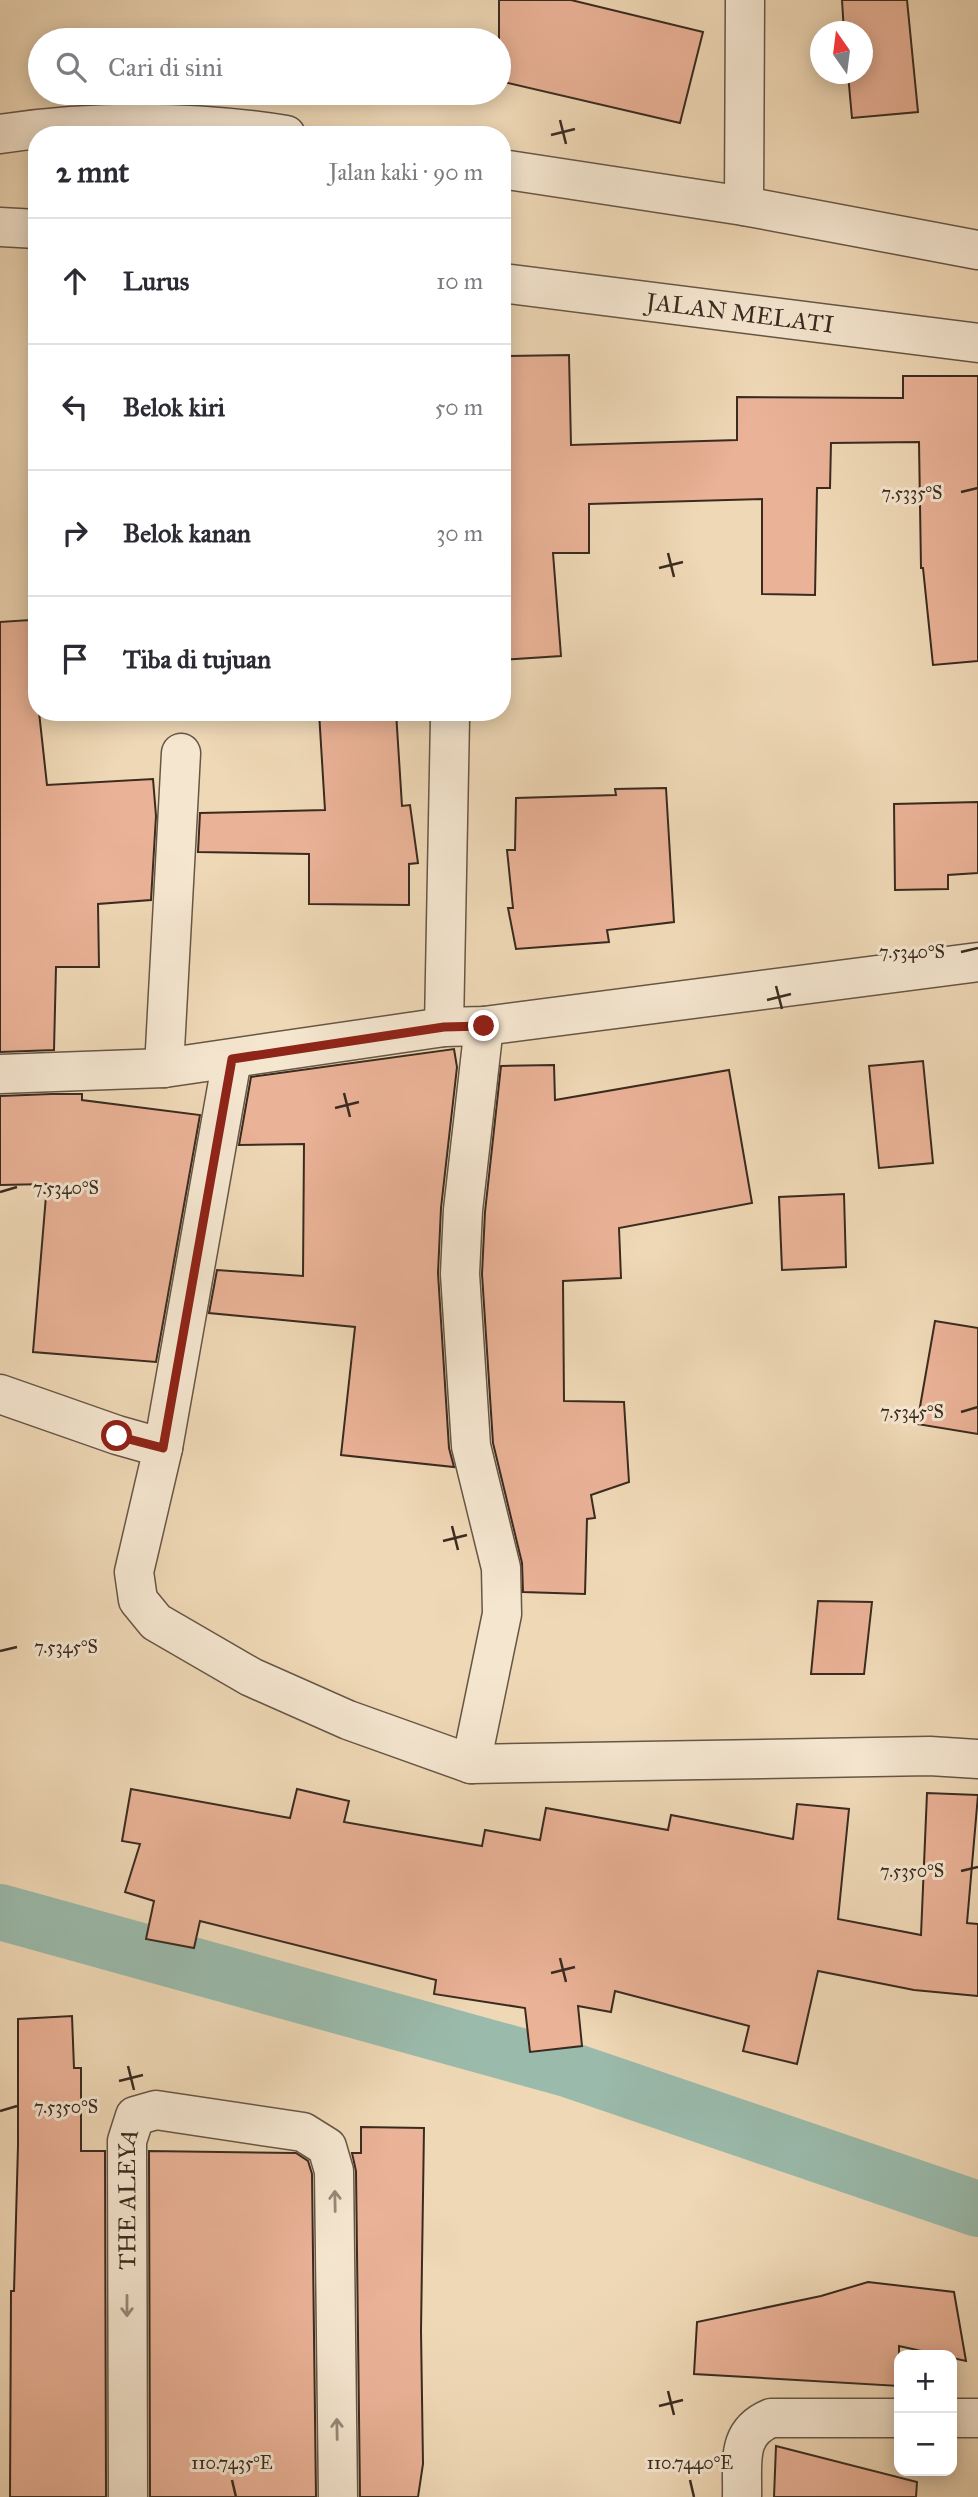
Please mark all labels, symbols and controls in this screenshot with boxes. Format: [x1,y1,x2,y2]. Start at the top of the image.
north arrow [810,21,873,84]
search box [28,28,511,105]
icon: search [52,48,90,86]
text: Cari di sini [108,51,223,83]
text: 2 mnt [56,154,129,190]
text: Jalan kaki · 90 m [329,158,483,186]
icon: ahead [56,262,94,300]
text: Lurus [123,265,189,297]
text: 10 m [436,267,483,295]
street label: JALAN MELATI [642,286,836,340]
icon: left [56,388,94,426]
text: Belok kiri [123,391,225,423]
text: 50 m [435,393,483,421]
text: 7.5335°S [882,482,942,504]
icon: right [56,514,94,552]
text: Belok kanan [123,517,251,549]
text: 30 m [436,519,483,547]
icon: arrive [56,640,94,678]
text: Tiba di tujuan [123,643,271,675]
text: 7.5340°S [879,941,945,963]
route end [468,1010,499,1041]
text: 7.5340°S [33,1177,99,1199]
text: 7.5345°S [880,1401,944,1423]
route start [101,1420,132,1451]
text: 7.5345°S [34,1636,98,1658]
text: 7.5350°S [880,1860,944,1882]
text: 7.5350°S [34,2096,98,2118]
street label: THE ALEYA [111,2124,145,2270]
one-way arrow [328,2190,341,2213]
one-way arrow [120,2294,134,2317]
map controls [894,2350,957,2476]
button: + [894,2350,957,2413]
button: − [894,2413,957,2476]
one-way arrow [330,2418,344,2441]
text: 110.7435°E [191,2452,273,2474]
text: 110.7440°E [647,2452,733,2474]

